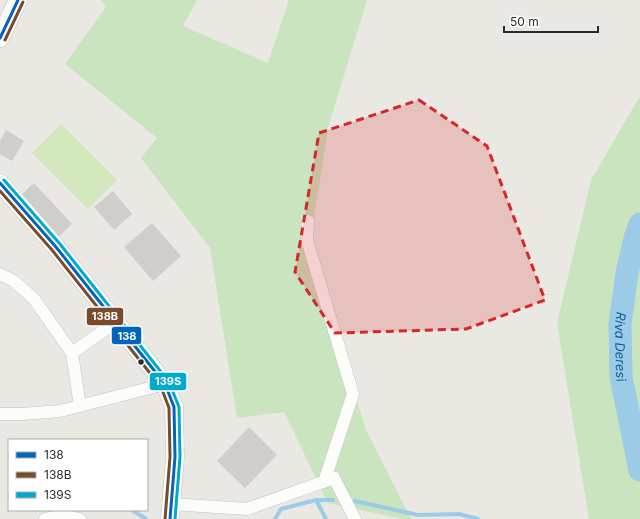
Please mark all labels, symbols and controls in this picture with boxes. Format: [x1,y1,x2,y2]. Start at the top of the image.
scale bar [504,8,598,34]
text: 50 m [510,14,539,29]
line badge: 138B [86,307,124,326]
text: 138B [92,309,118,323]
water label: Riva Deresi [612,311,630,384]
line badge: 138 [111,326,142,345]
text: 138 [117,329,137,343]
unlabelled marker [136,357,146,367]
line badge: 139S [149,372,187,391]
text: 139S [155,374,181,388]
legend [8,439,148,511]
text: 138 [44,447,64,462]
text: 138B [44,467,72,482]
text: 139S [44,487,72,502]

